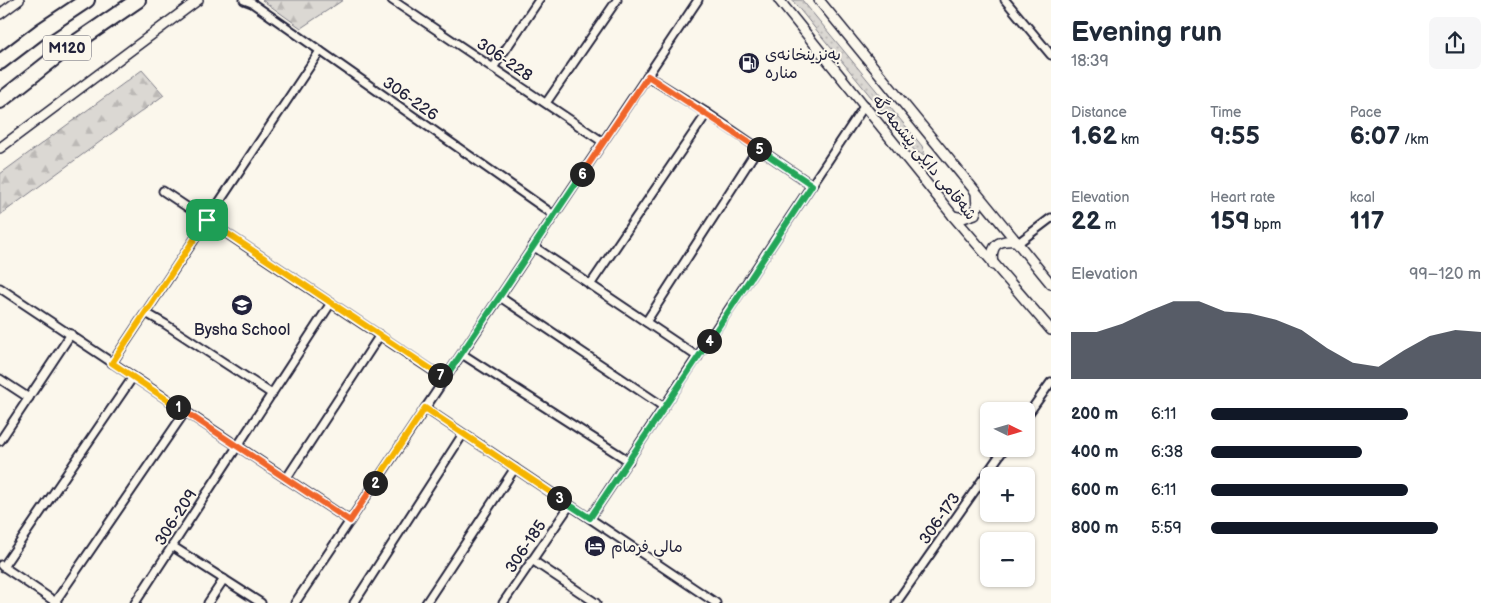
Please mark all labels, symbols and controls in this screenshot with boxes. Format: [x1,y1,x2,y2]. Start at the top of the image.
text: Evening run [1071,16,1222,49]
button: share [1429,17,1481,69]
street label: 306-228 [473,35,536,86]
road number: M120 [43,36,91,60]
place label: بەنزینخانەی منارە [765,46,841,83]
fuel station icon: بەنزینخانەی منارە [737,51,761,75]
text: 18:39 [1071,52,1109,71]
street label: 306-226 [379,73,442,125]
street label: شەقامی دایکی پێشمەرگە [868,91,981,224]
text: Distance [1071,104,1127,121]
text: Time [1210,104,1241,121]
text: Pace [1350,104,1382,121]
text: 1.62 [1071,121,1117,152]
text: 9:55 [1210,121,1260,152]
text: 6:07 [1350,121,1400,152]
text: km [1117,131,1139,148]
text: /km [1400,131,1429,148]
pin: 5 [746,136,772,162]
text: 5 [755,141,764,158]
pin: 6 [570,162,594,186]
text: 6 [578,166,587,183]
text: Elevation [1071,189,1129,206]
text: Heart rate [1210,189,1275,206]
text: kcal [1350,189,1375,206]
pin [186,199,228,241]
icon: arrive [193,206,221,234]
text: 22 [1071,206,1101,237]
text: 159 [1210,206,1250,237]
text: 117 [1350,206,1385,237]
text: m [1101,216,1116,233]
text: bpm [1250,216,1281,233]
text: Elevation [1071,265,1138,284]
text: 99–120 m [1409,265,1481,284]
school or university icon: Bysha School [230,293,254,317]
place label: Bysha School [194,321,290,340]
pin: 4 [696,328,722,354]
text: 4 [705,333,714,350]
pin: 7 [428,362,452,388]
text: 7 [437,367,444,384]
pin: 1 [166,394,190,420]
text: 1 [176,399,181,416]
north arrow [980,402,1035,458]
map controls [980,402,1035,587]
text: 200 m [1071,405,1118,424]
text: 6:11 [1151,405,1176,424]
text: 400 m [1071,443,1118,462]
text: 6:38 [1151,443,1183,462]
button: + [980,467,1035,522]
pin: 2 [362,470,388,496]
text: 2 [371,475,380,492]
text: 600 m [1071,481,1119,500]
text: 6:11 [1151,481,1176,500]
street label: 306-209 [151,486,201,549]
pin: 3 [546,486,572,510]
street label: 306-173 [916,489,965,548]
text: 3 [555,490,564,507]
street label: 306-185 [502,517,551,577]
text: 800 m [1071,519,1119,538]
text: 5:59 [1151,519,1182,538]
button: − [980,532,1035,587]
hotel icon: مالى فرمام [583,534,607,558]
place label: مالى فرمام [611,538,683,559]

